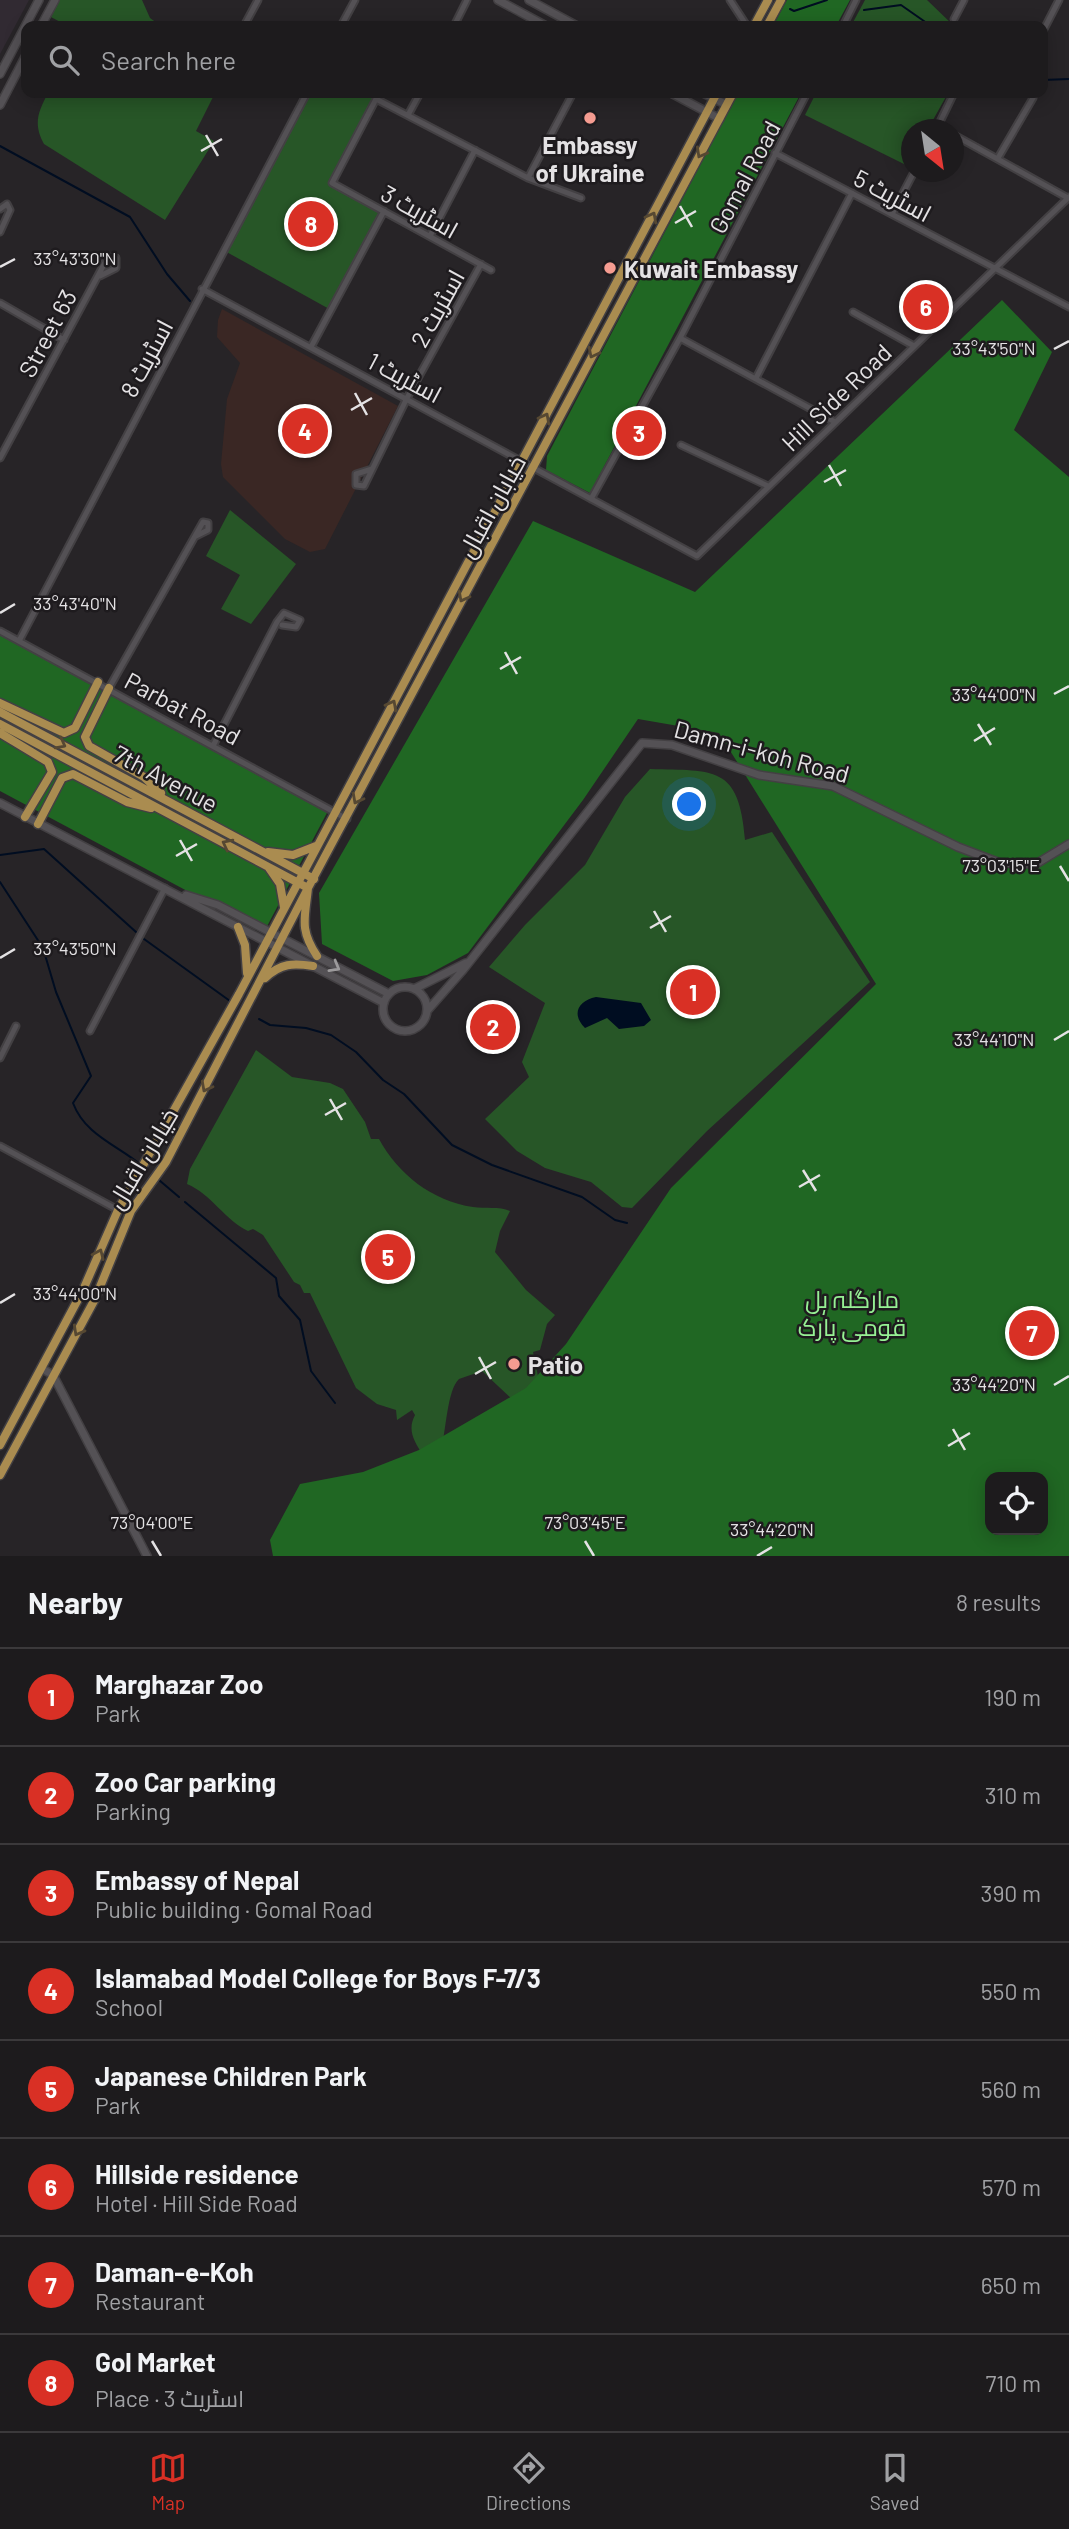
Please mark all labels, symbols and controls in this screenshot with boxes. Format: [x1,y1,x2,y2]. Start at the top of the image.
search box [21,21,1048,98]
icon: search [45,41,83,79]
text: Search here [101,44,236,75]
marker: Embassy of Ukraine [582,110,598,126]
street label: Gomal Road [702,116,786,238]
north arrow [901,119,964,182]
place label: Embassy of Ukraine [535,130,645,187]
one-way arrow [696,146,710,158]
street label: اسٹریٹ 5 [849,163,937,227]
street label: اسٹریٹ 3 [376,178,464,244]
pin: 8 [288,198,334,250]
one-way arrow [644,212,657,224]
text: 33°43'30"N [33,247,117,269]
place label: Kuwait Embassy [624,254,798,283]
marker: Kuwait Embassy [602,260,618,276]
street label: اسٹریٹ 2 [404,264,470,352]
pin: 6 [903,281,949,333]
street label: Street 63 [12,284,82,382]
street label: اسٹریٹ 8 [114,314,178,402]
street label: Hill Side Road [775,337,897,457]
text: 33°43'50"N [952,337,1036,359]
street label: اسٹریٹ 1 [363,345,447,409]
one-way arrow [588,346,602,358]
pin: 4 [282,405,328,457]
pin: 3 [616,407,662,459]
one-way arrow [537,413,550,425]
street label: خیابان اقبال [451,450,532,563]
one-way arrow [458,590,471,602]
text: 33°43'40"N [33,592,117,614]
street label: Parbat Road [120,665,246,751]
text: 33°44'00"N [952,683,1036,705]
one-way arrow [384,700,397,712]
street label: Damn-i-koh Road [671,714,853,788]
one-way arrow [53,736,66,749]
street label: 7th Avenue [109,738,223,818]
your location [672,787,706,821]
one-way arrow [352,791,366,804]
one-way arrow [221,838,234,852]
text: 73°03'15"E [962,854,1040,876]
text: 33°43'50"N [33,937,117,959]
one-way arrow [328,959,341,972]
pin: 1 [670,966,716,1018]
pin: 2 [470,1001,516,1053]
text: 33°44'10"N [954,1028,1034,1050]
one-way arrow [201,1080,214,1092]
street label: خیابان اقبال [101,1102,184,1214]
pin: 5 [365,1231,411,1283]
one-way arrow [91,1249,105,1261]
text: 33°44'00"N [33,1282,117,1304]
park label: مارگلہ ہل قومی پارک [798,1284,906,1344]
pin: 7 [1009,1307,1055,1359]
one-way arrow [73,1323,86,1336]
place label: Patio [528,1350,583,1379]
marker: Patio [506,1356,522,1372]
text: 33°44'20"N [952,1373,1036,1395]
map controls [985,1472,1048,1535]
button: locate [985,1472,1048,1535]
text: 73°04'00"E [111,1511,193,1533]
text: 73°03'45"E [544,1511,626,1533]
text: 33°44'20"N [730,1518,814,1540]
text: Nearby [28,1584,123,1620]
text: 8 results [956,1588,1041,1616]
text: Marghazar Zoo [95,1668,263,1699]
text: 1 [47,1683,55,1711]
text: 190 m [984,1683,1041,1711]
text: Park [95,1699,140,1727]
text: Zoo Car parking [95,1766,276,1797]
text: 2 [45,1781,57,1809]
text: 310 m [985,1781,1041,1809]
text: Parking [95,1797,171,1825]
text: Embassy of Nepal [95,1864,299,1895]
text: 3 [45,1879,57,1907]
text: 390 m [981,1879,1041,1907]
text: Public building · Gomal Road [95,1895,373,1923]
text: Islamabad Model College for Boys F-7/3 [95,1962,541,1993]
text: 4 [44,1977,58,2005]
text: 550 m [981,1977,1041,2005]
text: School [95,1993,163,2021]
text: Japanese Children Park [95,2060,367,2091]
text: 5 [45,2075,57,2103]
text: 560 m [981,2075,1041,2103]
text: Park [95,2091,140,2119]
text: Hillside residence [95,2158,299,2189]
text: 6 [45,2173,57,2201]
text: 570 m [982,2173,1041,2201]
text: Hotel · Hill Side Road [95,2189,298,2217]
text: Daman-e-Koh [95,2256,254,2287]
text: 7 [45,2271,57,2299]
text: 650 m [981,2271,1041,2299]
text: Restaurant [95,2287,205,2315]
text: Gol Market [95,2346,216,2377]
text: 8 [45,2369,57,2397]
text: 710 m [985,2369,1041,2397]
text: Place · اسٹریٹ 3 [95,2384,244,2412]
tab: Map [149,2449,187,2514]
tab: Directions [486,2449,571,2514]
tab: Saved [870,2449,920,2514]

